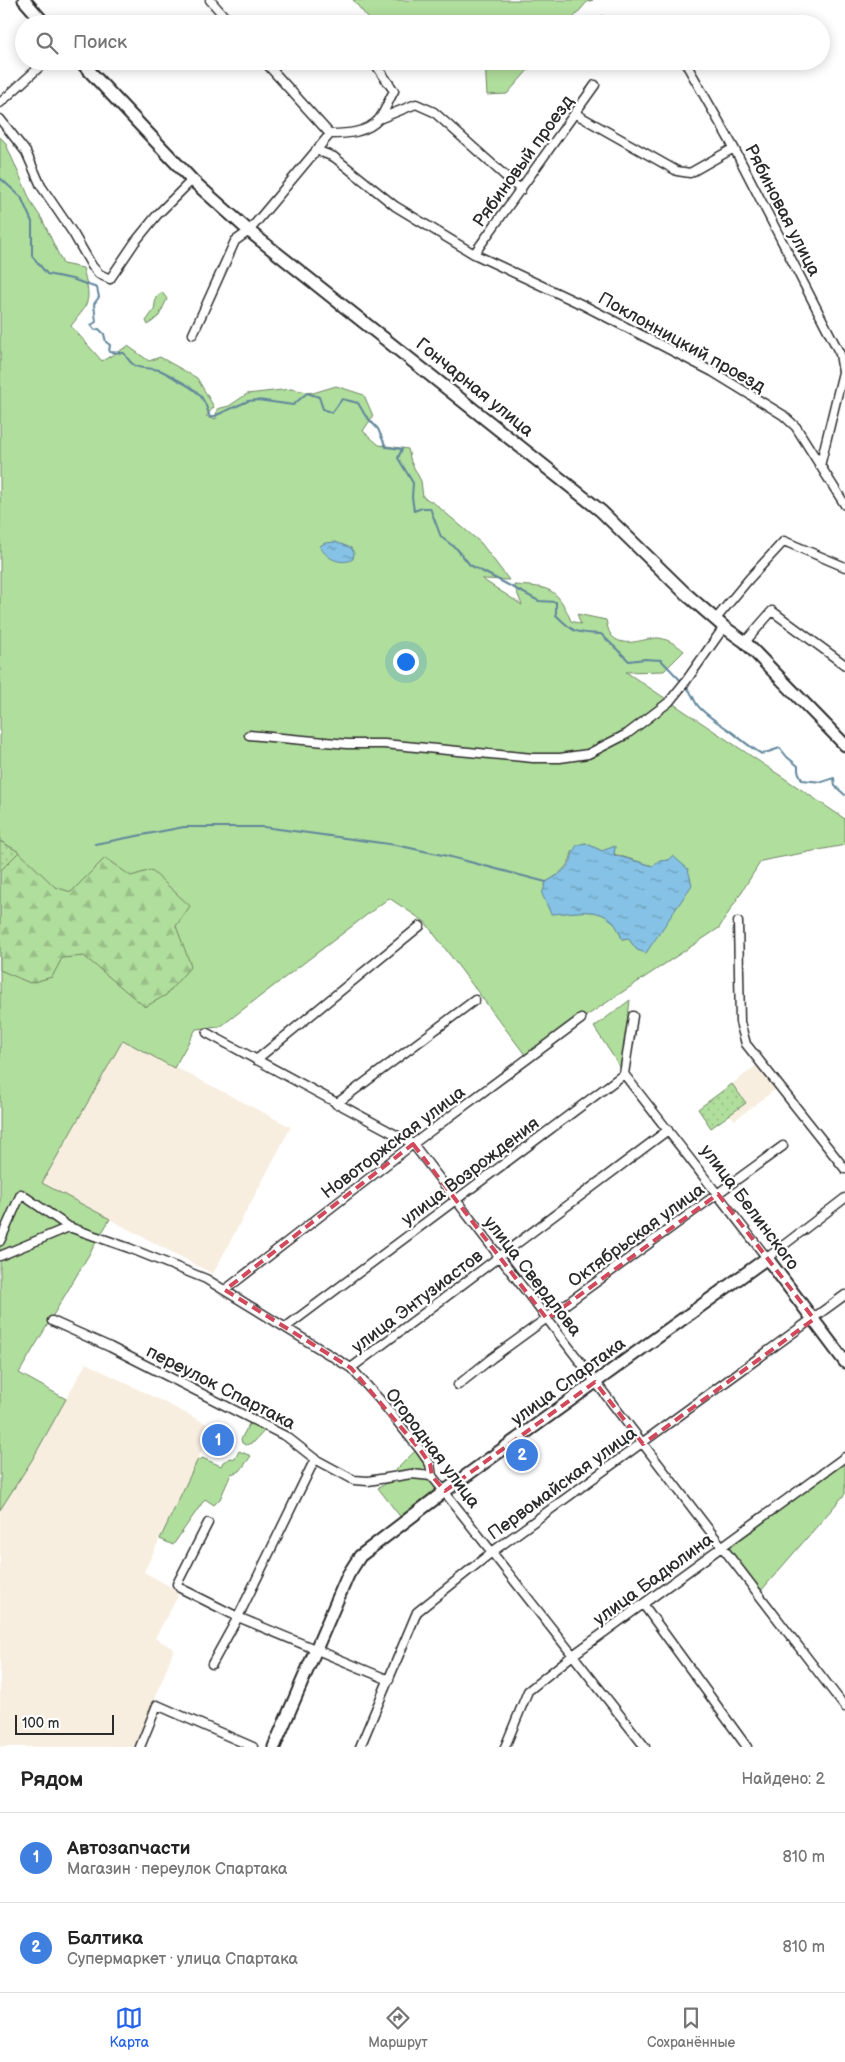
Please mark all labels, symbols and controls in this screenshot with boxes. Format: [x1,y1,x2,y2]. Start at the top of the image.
search box [15,15,830,70]
icon: search [33,29,61,57]
text: Поиск [73,31,127,54]
street label: Рябиновый проезд [468,91,578,231]
street label: Рябиновая улица [740,141,825,280]
street label: Поклонницкий проезд [595,288,769,397]
street label: Гончарная улица [412,334,538,441]
your location [393,649,419,675]
street label: Новоторжская улица [317,1081,469,1203]
street label: улица Возрождения [397,1113,543,1230]
street label: улица Белинского [696,1141,803,1274]
street label: Октябрьская улица [564,1179,709,1292]
street label: улица Свердлова [479,1212,586,1341]
street label: улица Энтузиастов [348,1245,487,1358]
street label: улица Спартака [507,1333,630,1430]
street label: переулок Спартака [143,1341,299,1434]
street label: Огородная улица [381,1384,485,1513]
pin: 1 [202,1421,234,1459]
street label: Первомайская улица [484,1422,641,1544]
pin: 2 [506,1436,538,1474]
street label: улица Бадюлина [589,1529,718,1630]
scale bar [15,1712,114,1735]
text: 100 m [22,1715,59,1732]
text: Рядом [20,1767,83,1792]
text: Найдено: 2 [741,1770,825,1789]
text: Автозапчасти [67,1837,190,1860]
text: 1 [33,1848,39,1867]
text: 810 m [783,1848,825,1867]
text: Магазин · переулок Спартака [67,1860,288,1879]
text: Балтика [67,1927,143,1950]
text: 2 [31,1938,41,1957]
text: 810 m [783,1938,825,1957]
text: Супермаркет · улица Спартака [67,1950,298,1969]
tab: Карта [110,2004,149,2051]
tab: Маршрут [368,2004,428,2051]
tab: Сохранённые [647,2004,735,2051]

